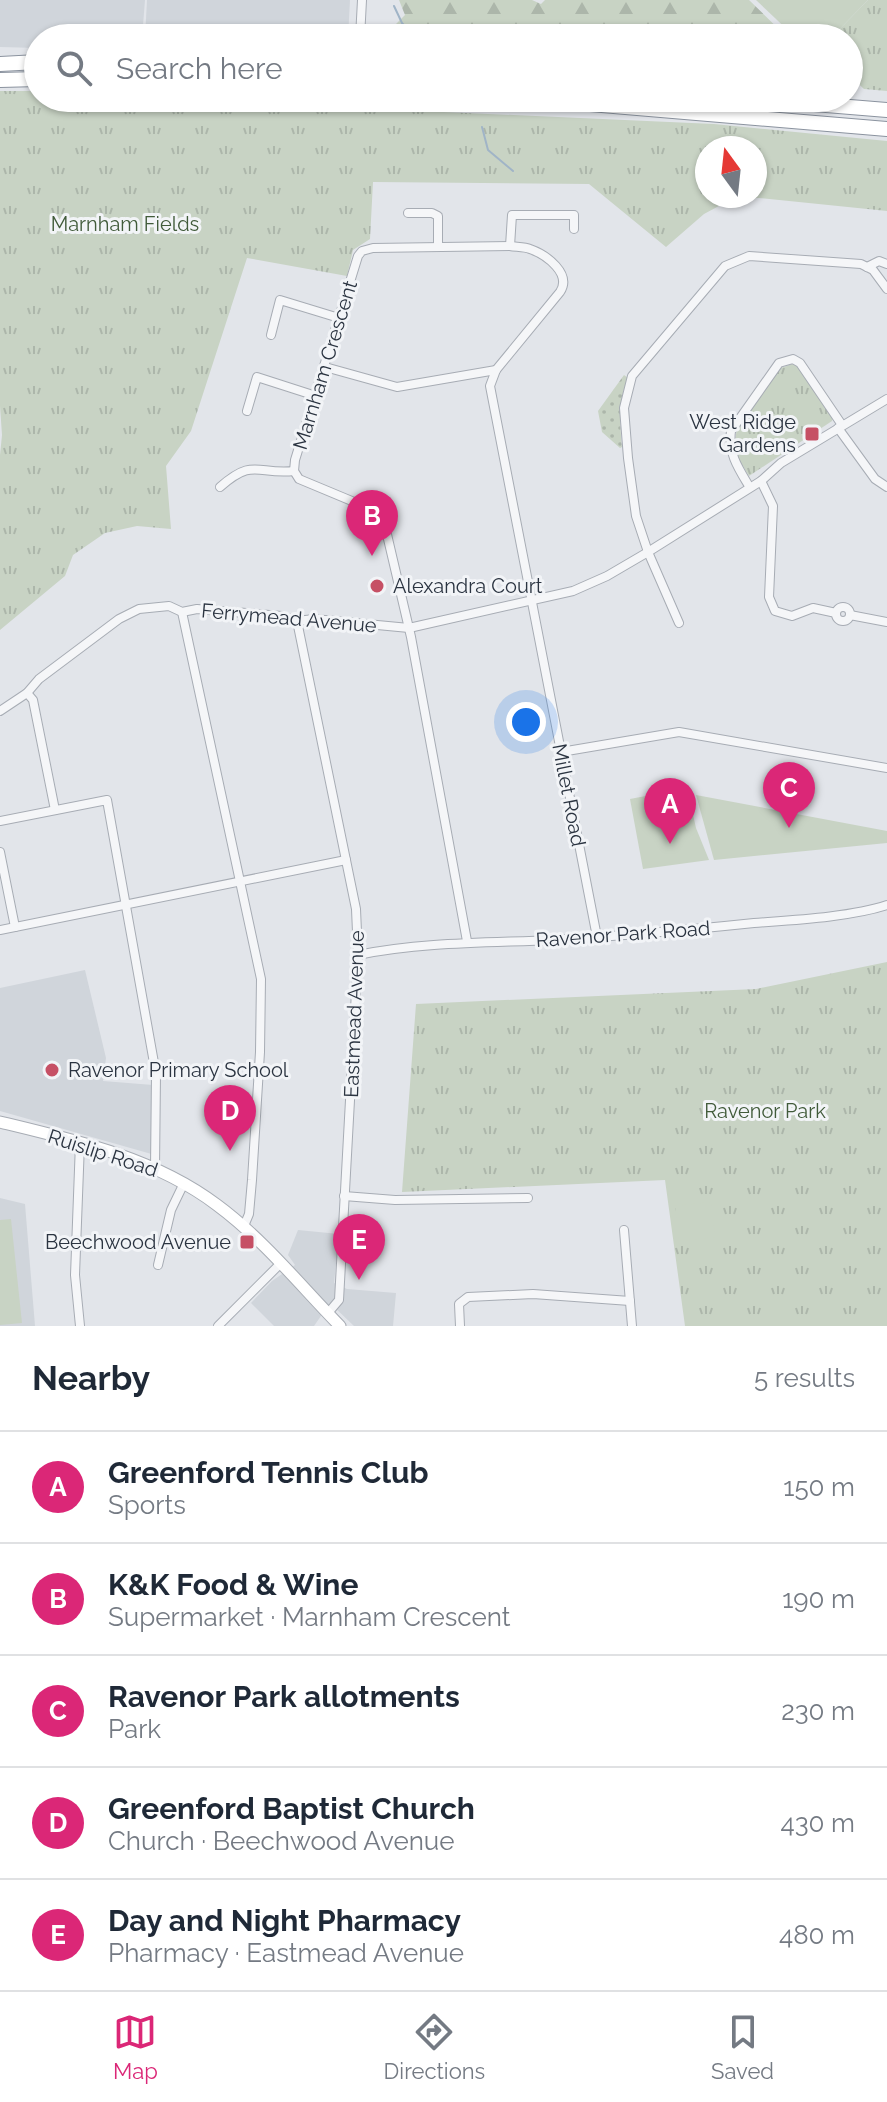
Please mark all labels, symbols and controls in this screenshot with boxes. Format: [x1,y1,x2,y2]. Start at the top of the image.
search box [24,24,863,112]
icon: search [52,46,96,90]
text: Search here [116,51,283,86]
north arrow [695,136,767,208]
park label: Marnham Fields [51,212,199,236]
street label: Marnham Crescent [288,277,362,453]
place label: West Ridge Gardens [689,410,796,457]
marker: West Ridge Gardens [803,425,821,443]
pin: B [346,490,398,556]
place label: Alexandra Court [393,574,543,598]
marker: Alexandra Court [368,577,386,595]
street label: Ferrymead Avenue [200,598,378,638]
your location [506,702,546,742]
street label: Millet Road [547,742,591,848]
pin: C [763,762,815,828]
pin: A [644,778,696,844]
street label: Ravenor Park Road [535,916,711,952]
street label: Eastmead Avenue [339,930,369,1098]
place label: Ravenor Primary School [68,1058,289,1082]
marker: Ravenor Primary School [43,1061,61,1079]
pin: D [204,1085,256,1151]
park label: Ravenor Park [704,1099,826,1123]
street label: Ruislip Road [45,1124,161,1182]
pin: E [333,1214,385,1280]
place label: Beechwood Avenue [45,1230,231,1254]
marker: Beechwood Avenue [238,1233,256,1251]
text: Nearby [32,1358,150,1398]
text: 5 results [754,1363,855,1393]
text: Greenford Tennis Club [108,1455,429,1490]
text: A [49,1472,67,1502]
text: 150 m [783,1472,855,1502]
text: Sports [108,1490,186,1520]
text: K&K Food & Wine [108,1567,358,1602]
text: B [49,1584,67,1614]
text: 190 m [782,1584,855,1614]
text: Supermarket · Marnham Crescent [108,1602,510,1632]
text: Ravenor Park allotments [108,1679,460,1714]
text: C [49,1696,67,1726]
text: 230 m [781,1696,855,1726]
text: Park [108,1714,161,1744]
text: Greenford Baptist Church [108,1791,475,1826]
text: D [49,1808,67,1838]
text: 430 m [780,1808,855,1838]
text: Church · Beechwood Avenue [108,1826,455,1856]
text: Day and Night Pharmacy [108,1903,461,1938]
text: E [50,1920,66,1950]
text: 480 m [779,1920,855,1950]
text: Pharmacy · Eastmead Avenue [108,1938,464,1968]
tab: Map [113,2010,158,2084]
tab: Directions [384,2010,485,2084]
tab: Saved [711,2010,774,2084]

